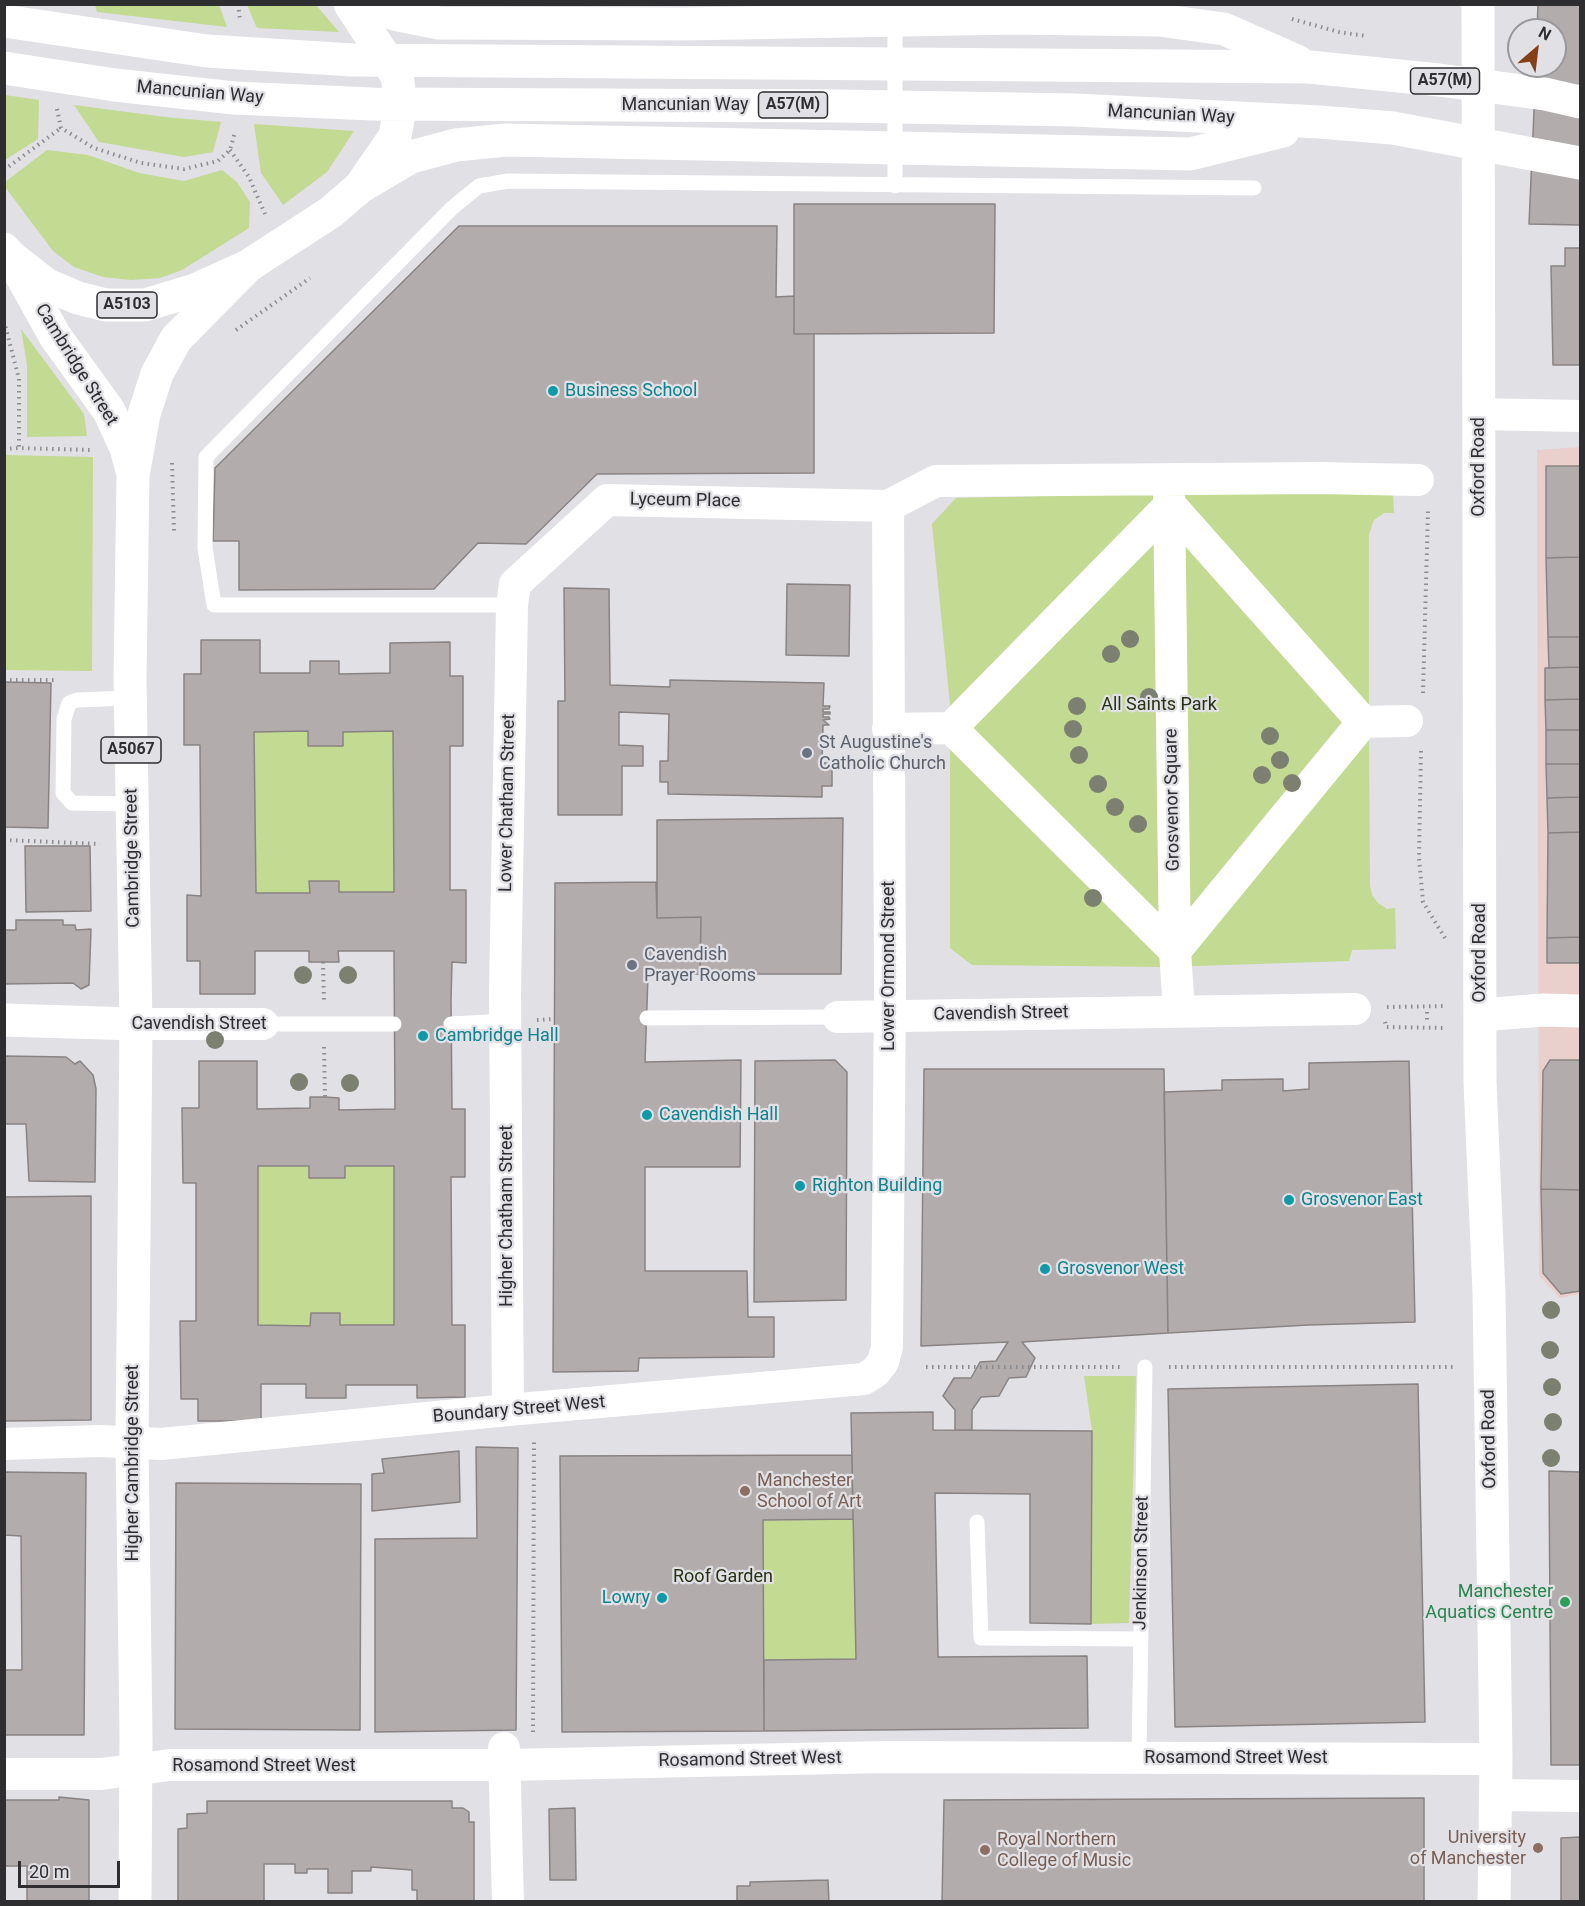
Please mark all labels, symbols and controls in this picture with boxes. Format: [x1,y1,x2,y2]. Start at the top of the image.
north arrow [1507,18,1567,78]
text: N [1535,22,1554,44]
road number: A57(M) [1410,68,1480,94]
street label: Mancunian Way [136,77,264,109]
road number: A57(M) [758,92,828,118]
street label: Mancunian Way [621,94,749,116]
street label: Mancunian Way [1107,101,1235,129]
road number: A5103 [97,292,157,318]
street label: Cambridge Street [30,300,122,430]
place label: Business School [565,380,697,402]
marker: Business School [546,384,560,398]
street label: Oxford Road [1468,417,1490,517]
street label: Lyceum Place [630,489,740,513]
park label: All Saints Park [1101,694,1217,716]
street label: Lower Chatham Street [496,714,520,892]
street label: Grosvenor Square [1161,728,1185,872]
place label: St Augustine's Catholic Church [819,732,946,774]
road number: A5067 [101,737,161,763]
marker: St Augustine's Catholic Church [800,746,814,760]
street label: Cambridge Street [121,788,145,928]
street label: Lower Ormond Street [878,881,900,1051]
street label: Oxford Road [1469,903,1491,1003]
place label: Cavendish Prayer Rooms [644,944,756,986]
marker: Cavendish Prayer Rooms [625,958,639,972]
street label: Cavendish Street [933,1002,1069,1026]
street label: Cavendish Street [131,1013,267,1035]
place label: Cambridge Hall [435,1025,559,1047]
marker: Cambridge Hall [416,1029,430,1043]
place label: Cavendish Hall [659,1104,778,1126]
marker: Cavendish Hall [640,1108,654,1122]
street label: Higher Chatham Street [496,1125,518,1307]
place label: Righton Building [812,1175,942,1197]
marker: Righton Building [793,1179,807,1193]
place label: Grosvenor East [1301,1189,1423,1211]
marker: Grosvenor East [1282,1193,1296,1207]
place label: Grosvenor West [1057,1258,1184,1280]
marker: Grosvenor West [1038,1262,1052,1276]
street label: Higher Cambridge Street [122,1365,144,1561]
street label: Oxford Road [1478,1389,1502,1489]
street label: Boundary Street West [432,1392,606,1428]
place label: Manchester School of Art [757,1470,862,1512]
marker: Manchester School of Art [738,1484,752,1498]
street label: Jenkinson Street [1130,1496,1154,1630]
park label: Roof Garden [673,1566,773,1588]
place label: Manchester Aquatics Centre [1425,1581,1553,1624]
place label: Lowry [602,1587,650,1609]
marker: Lowry [655,1591,669,1605]
marker: Manchester Aquatics Centre [1558,1595,1572,1609]
street label: Rosamond Street West [1144,1747,1328,1769]
street label: Rosamond Street West [658,1748,842,1772]
street label: Rosamond Street West [172,1755,356,1777]
place label: University of Manchester [1410,1827,1526,1870]
place label: Royal Northern College of Music [997,1829,1131,1872]
marker: University of Manchester [1531,1841,1545,1855]
marker: Royal Northern College of Music [978,1843,992,1857]
scale bar [21,1849,123,1887]
text: 20 m [29,1861,69,1882]

